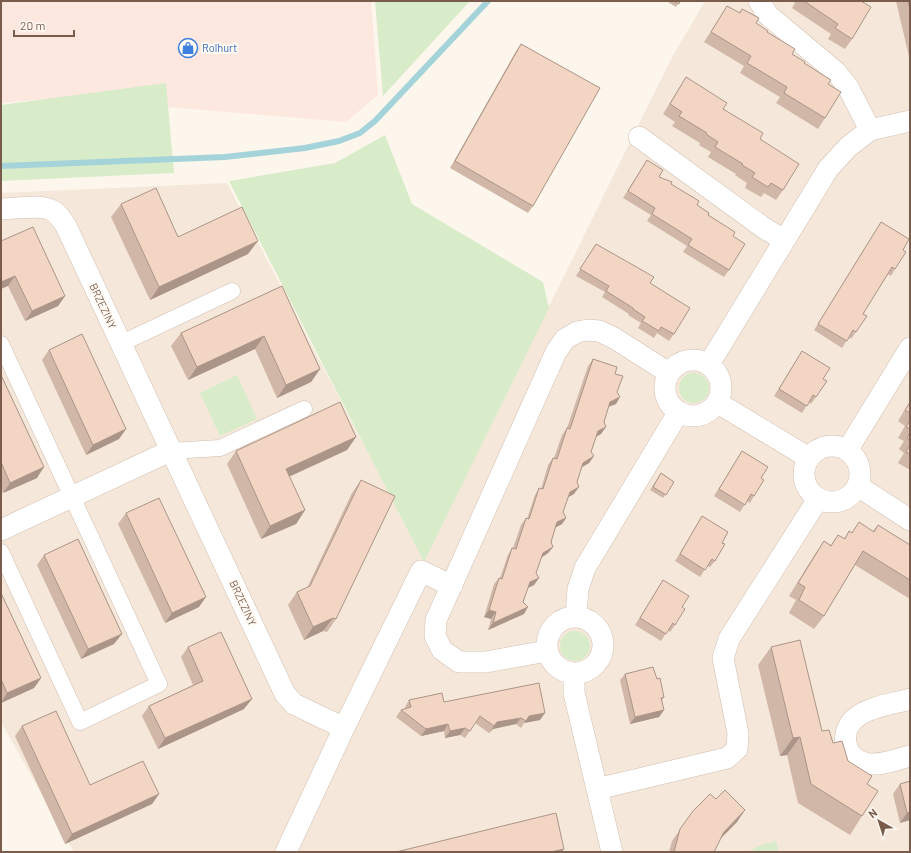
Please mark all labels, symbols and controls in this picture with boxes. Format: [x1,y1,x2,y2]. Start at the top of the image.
scale bar [14,12,74,38]
text: 20 m [20,18,46,32]
shop icon: Rolhurt [177,37,199,59]
place label: Rolhurt [202,41,237,54]
street label: BRZEZINY [87,281,120,331]
street label: BRZEZINY [227,578,260,628]
north arrow [859,801,899,841]
text: N [865,805,879,820]

